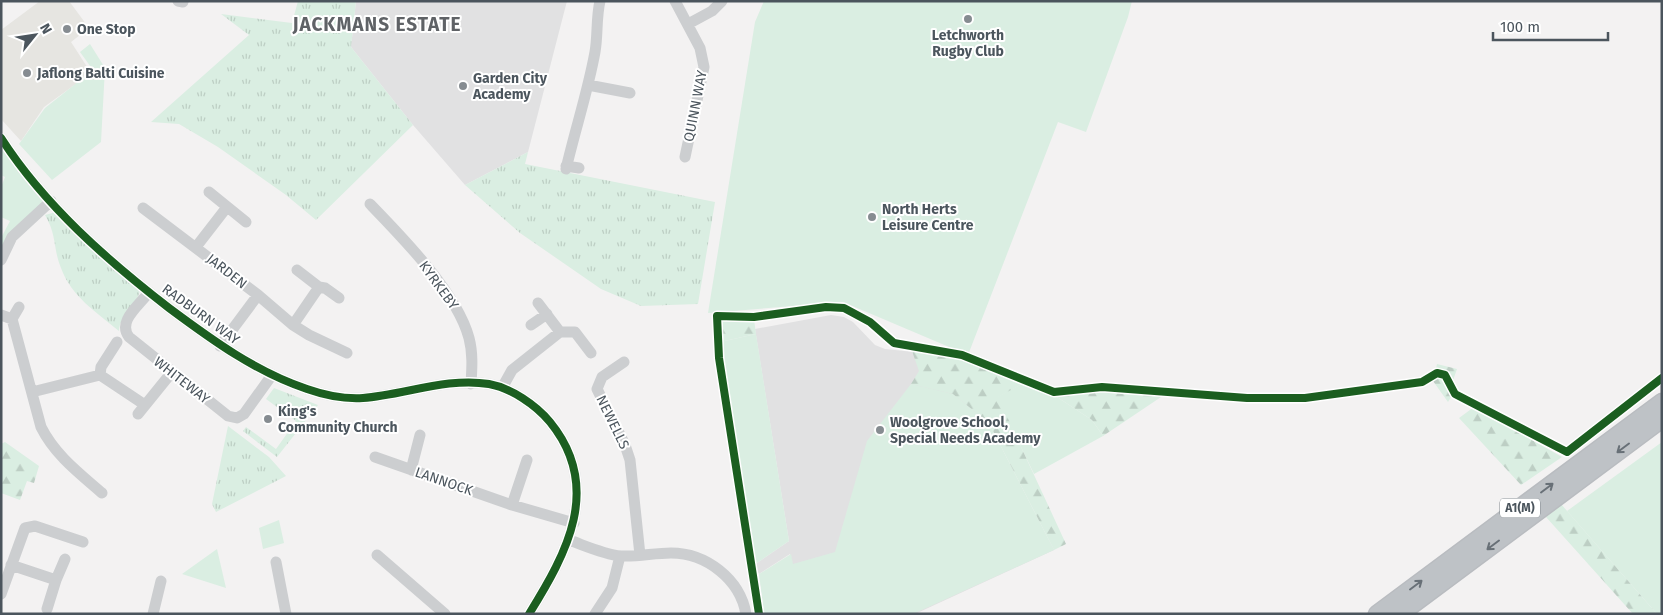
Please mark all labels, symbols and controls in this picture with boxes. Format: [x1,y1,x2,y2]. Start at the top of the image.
north arrow [10,10,60,60]
scale bar [1493,10,1608,42]
district label: JACKMANS ESTATE [291,13,462,36]
marker: Letchworth Rugby Club [962,13,974,25]
text: 100 m [1500,18,1540,36]
text: N [36,20,56,37]
place label: One Stop [77,21,136,38]
marker: One Stop [61,23,73,35]
place label: Letchworth Rugby Club [932,27,1004,60]
place label: Jaflong Balti Cuisine [36,65,165,82]
marker: Jaflong Balti Cuisine [21,67,33,79]
street label: QUINN WAY [680,69,711,143]
place label: Garden City Academy [472,70,548,103]
marker: Garden City Academy [457,80,469,92]
place label: North Herts Leisure Centre [882,201,974,234]
marker: North Herts Leisure Centre [866,211,878,223]
street label: JARDEN [203,250,250,293]
street label: KYRKEBY [415,258,462,313]
street label: RADBURN WAY [159,281,243,348]
street label: WHITEWAY [150,353,213,408]
street label: NEWELLS [592,393,633,452]
place label: King's Community Church [278,403,398,436]
marker: King's Community Church [262,413,274,425]
place label: Woolgrove School, Special Needs Academy [890,414,1041,447]
marker: Woolgrove School, Special Needs Academy [874,424,886,436]
one-way arrow [1616,443,1630,453]
street label: LANNOCK [413,464,476,500]
one-way arrow [1540,482,1553,493]
road number: A1(M) [1500,498,1540,518]
one-way arrow [1487,540,1500,551]
one-way arrow [1409,579,1422,590]

